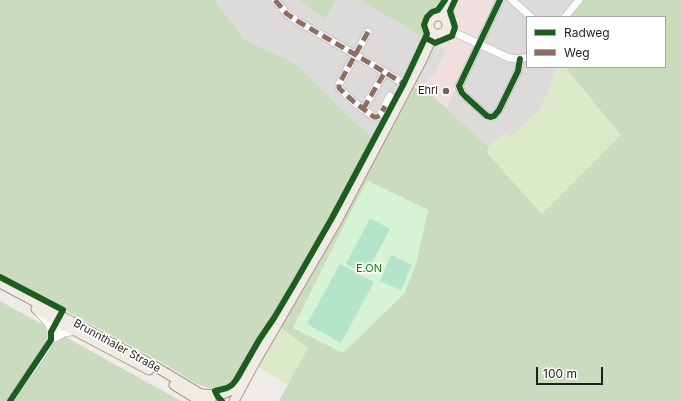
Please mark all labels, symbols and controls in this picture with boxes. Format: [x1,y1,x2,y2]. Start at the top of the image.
legend [526,16,666,68]
text: Radweg [564,25,610,40]
text: Weg [564,45,590,60]
place label: Ehrl [418,84,438,98]
marker: Ehrl [441,86,451,96]
park label: E.ON [356,262,382,276]
street label: Brunnthaler Straße [71,317,163,375]
scale bar [538,359,605,385]
text: 100 m [543,366,577,381]

